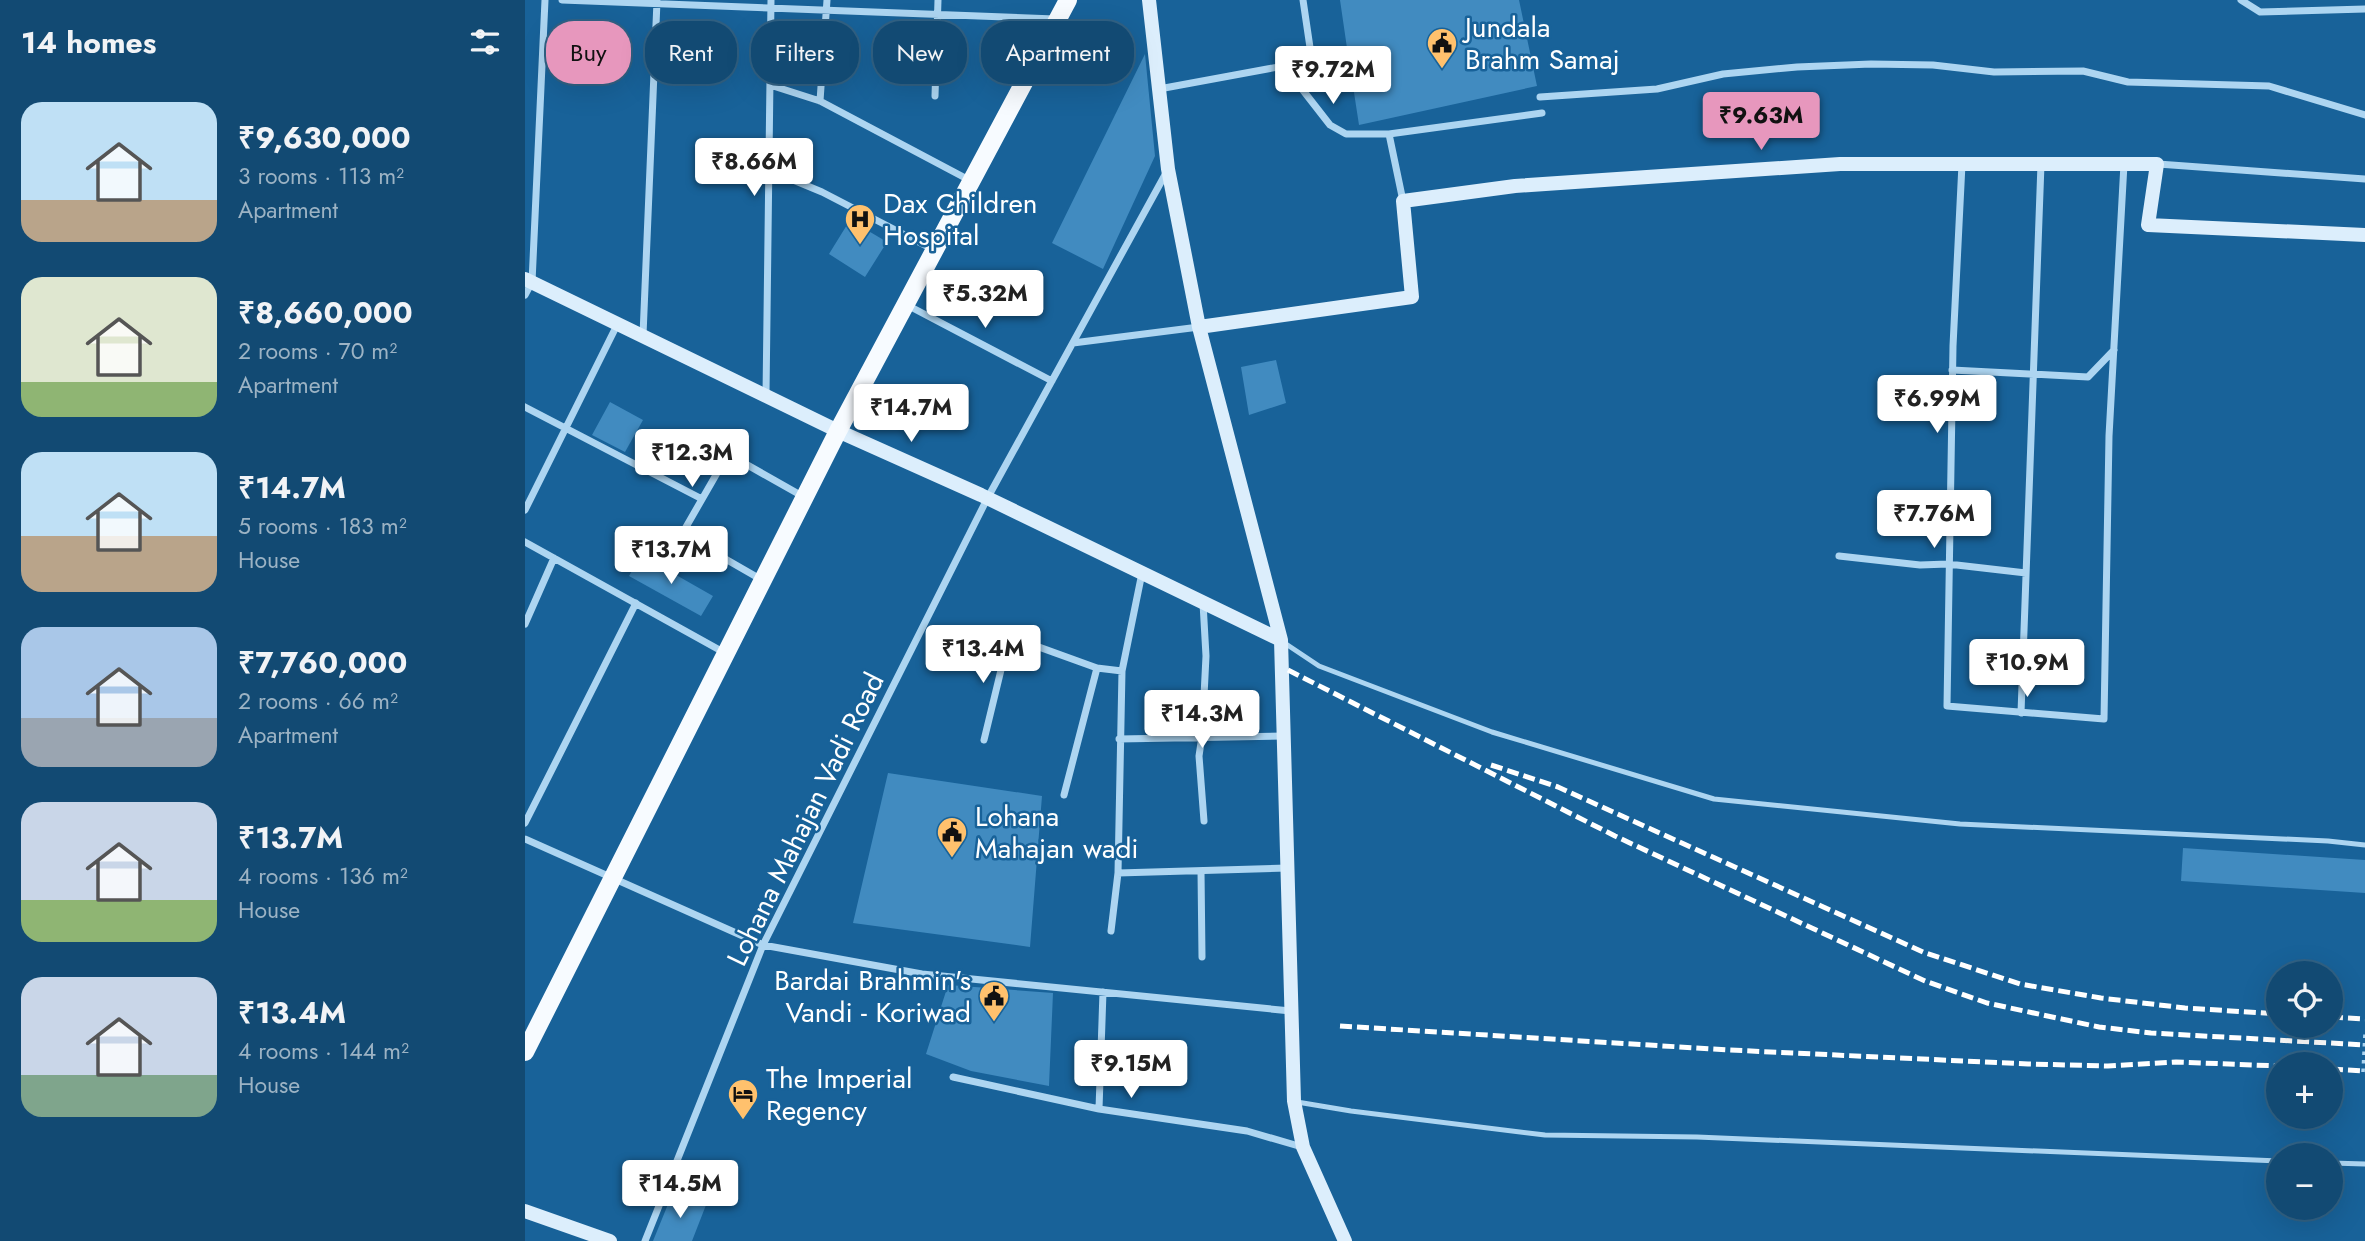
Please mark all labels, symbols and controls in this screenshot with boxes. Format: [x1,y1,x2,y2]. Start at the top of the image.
place label: Jundala Brahm Samaj [1461,7,1620,80]
text: 14 homes [21,21,156,64]
chip: Buy [546,21,631,84]
chip: Rent [645,21,737,84]
chip: Filters [751,21,859,84]
chip: New [873,21,967,84]
chip: Apartment [981,21,1134,84]
icon: filters [466,23,504,61]
public building icon: Jundala Brahm Samaj [1425,26,1459,70]
pin: ₹9.72M [1276,46,1390,106]
text: ₹9.72M [1291,52,1375,86]
pin: ₹9.63M [1704,92,1818,152]
text: ₹9.63M [1719,98,1803,132]
text: ₹9,630,000 [238,116,411,159]
icon: home [77,130,161,214]
pin: ₹8.66M [697,138,811,198]
text: ₹8.66M [711,144,797,178]
text: 3 rooms · 113 m² [238,159,404,193]
place label: Dax Children Hospital [883,183,1038,256]
text: Apartment [238,193,338,227]
hospital icon: Dax Children Hospital [843,202,877,246]
pin: ₹5.32M [928,270,1042,330]
text: ₹5.32M [942,276,1028,310]
text: ₹8,660,000 [238,291,413,334]
icon: home [77,305,161,389]
text: 2 rooms · 70 m² [238,334,397,368]
text: Apartment [238,368,338,402]
pin: ₹6.99M [1880,376,1994,435]
text: ₹6.99M [1893,381,1981,415]
pin: ₹14.7M [854,384,968,444]
text: ₹14.7M [870,390,952,424]
pin: ₹12.3M [635,430,749,489]
text: ₹12.3M [651,435,733,469]
text: ₹14.7M [238,466,346,509]
icon: home [77,480,161,564]
pin: ₹7.76M [1877,490,1991,550]
text: ₹7.76M [1893,496,1975,530]
text: 5 rooms · 183 m² [238,509,407,543]
pin: ₹13.7M [614,526,728,586]
text: ₹13.7M [631,532,711,566]
text: House [238,543,300,577]
pin: ₹13.4M [926,626,1040,685]
text: ₹13.4M [942,631,1024,665]
pin: ₹10.9M [1970,640,2084,699]
text: ₹7,760,000 [238,641,407,684]
text: ₹10.9M [1985,645,2069,679]
icon: home [77,655,161,739]
street label: Lohana Mahajan Vadi Road [717,666,894,973]
text: 2 rooms · 66 m² [238,684,398,718]
pin: ₹14.3M [1145,690,1259,750]
text: ₹14.3M [1160,696,1244,730]
text: Apartment [238,718,338,752]
place label: Lohana Mahajan wadi [975,796,1139,869]
public building icon: Lohana Mahajan wadi [935,815,969,859]
text: ₹13.7M [238,816,343,859]
icon: home [77,830,161,914]
text: 4 rooms · 136 m² [238,859,408,893]
text: House [238,893,300,927]
place label: Bardai Brahmin's Vandi - Koriwad [774,960,971,1033]
map controls [2266,961,2343,1220]
button: locate [2266,961,2343,1038]
public building icon: Bardai Brahmin's Vandi - Koriwad [977,979,1011,1023]
text: ₹13.4M [238,991,346,1034]
icon: home [77,1005,161,1089]
text: 4 rooms · 144 m² [238,1034,409,1068]
pin: ₹9.15M [1074,1040,1188,1100]
text: ₹9.15M [1090,1046,1172,1080]
button: + [2266,1052,2343,1129]
place label: The Imperial Regency [766,1058,912,1131]
text: House [238,1068,300,1102]
hotel icon: The Imperial Regency [726,1077,760,1121]
button: − [2266,1143,2343,1220]
pin: ₹14.5M [623,1160,737,1220]
text: ₹14.5M [638,1166,722,1200]

